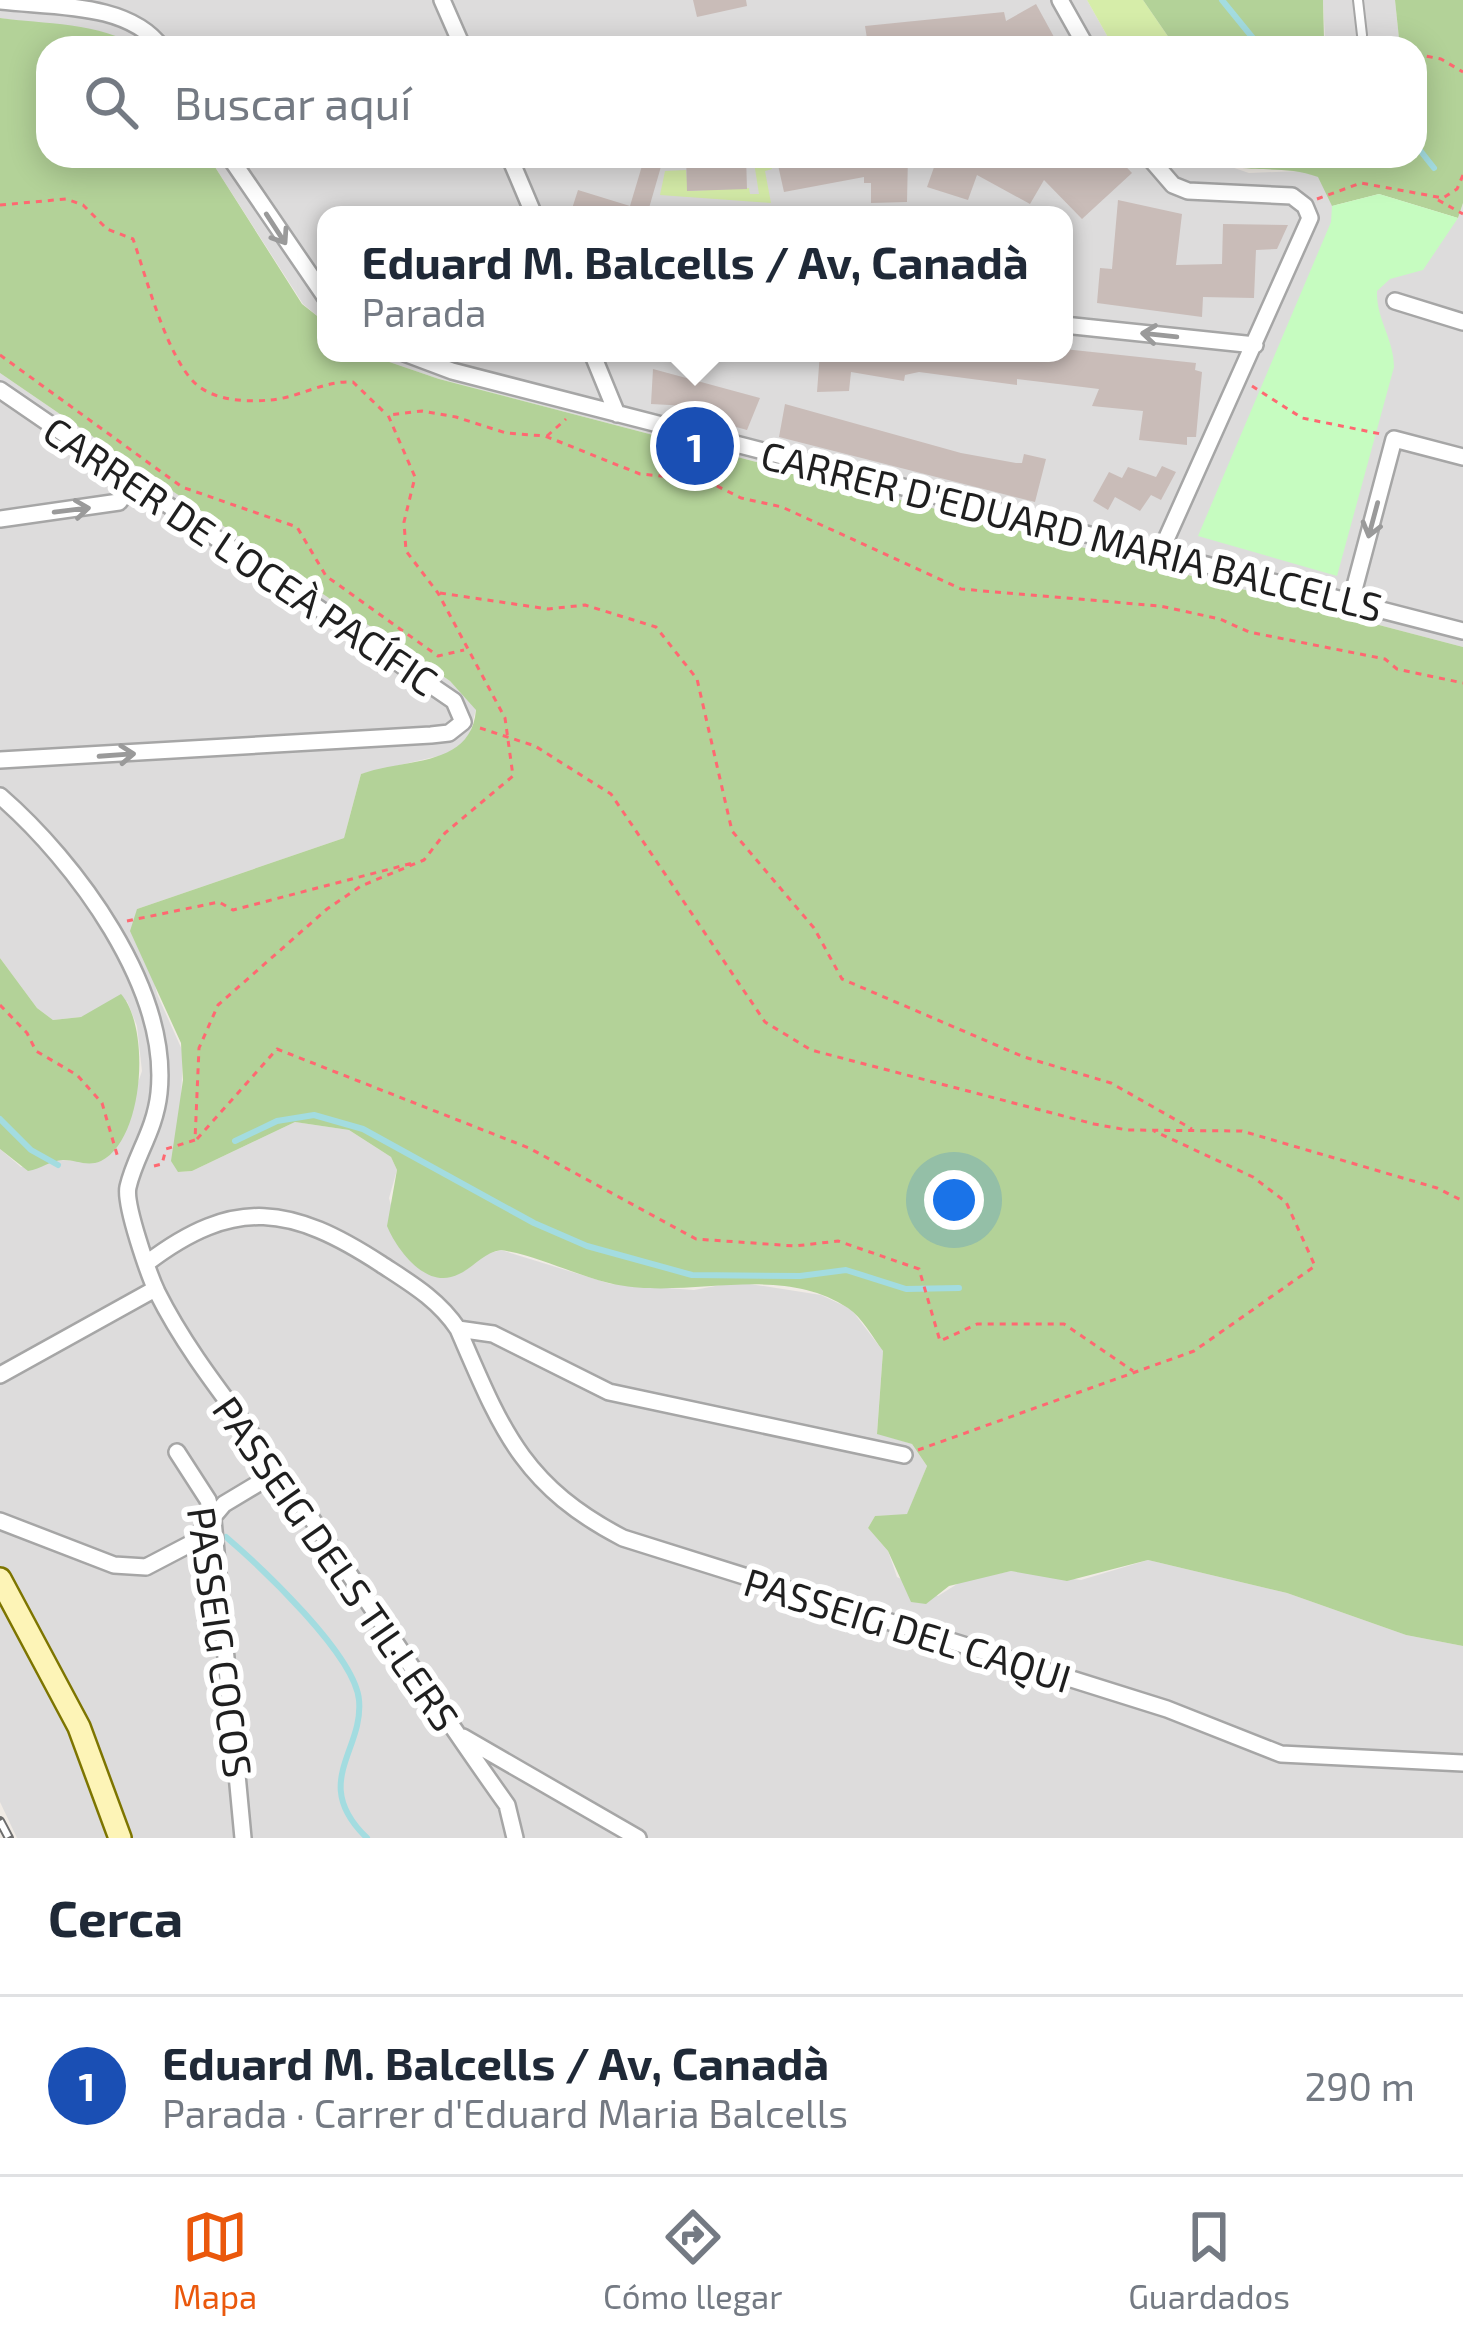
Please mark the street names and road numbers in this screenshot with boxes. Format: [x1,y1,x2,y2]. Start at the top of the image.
street label: CARRER DE L'OCEÀ PACÍFIC [35,406,447,704]
street label: CARRER D'EDUARD MARIA BALCELLS [757,430,1387,630]
street label: PASSEIG DELS TIL·LERS [204,1387,470,1739]
street label: PASSEIG COCOS [179,1504,263,1780]
street label: PASSEIG DEL CAQUI [739,1557,1077,1701]

